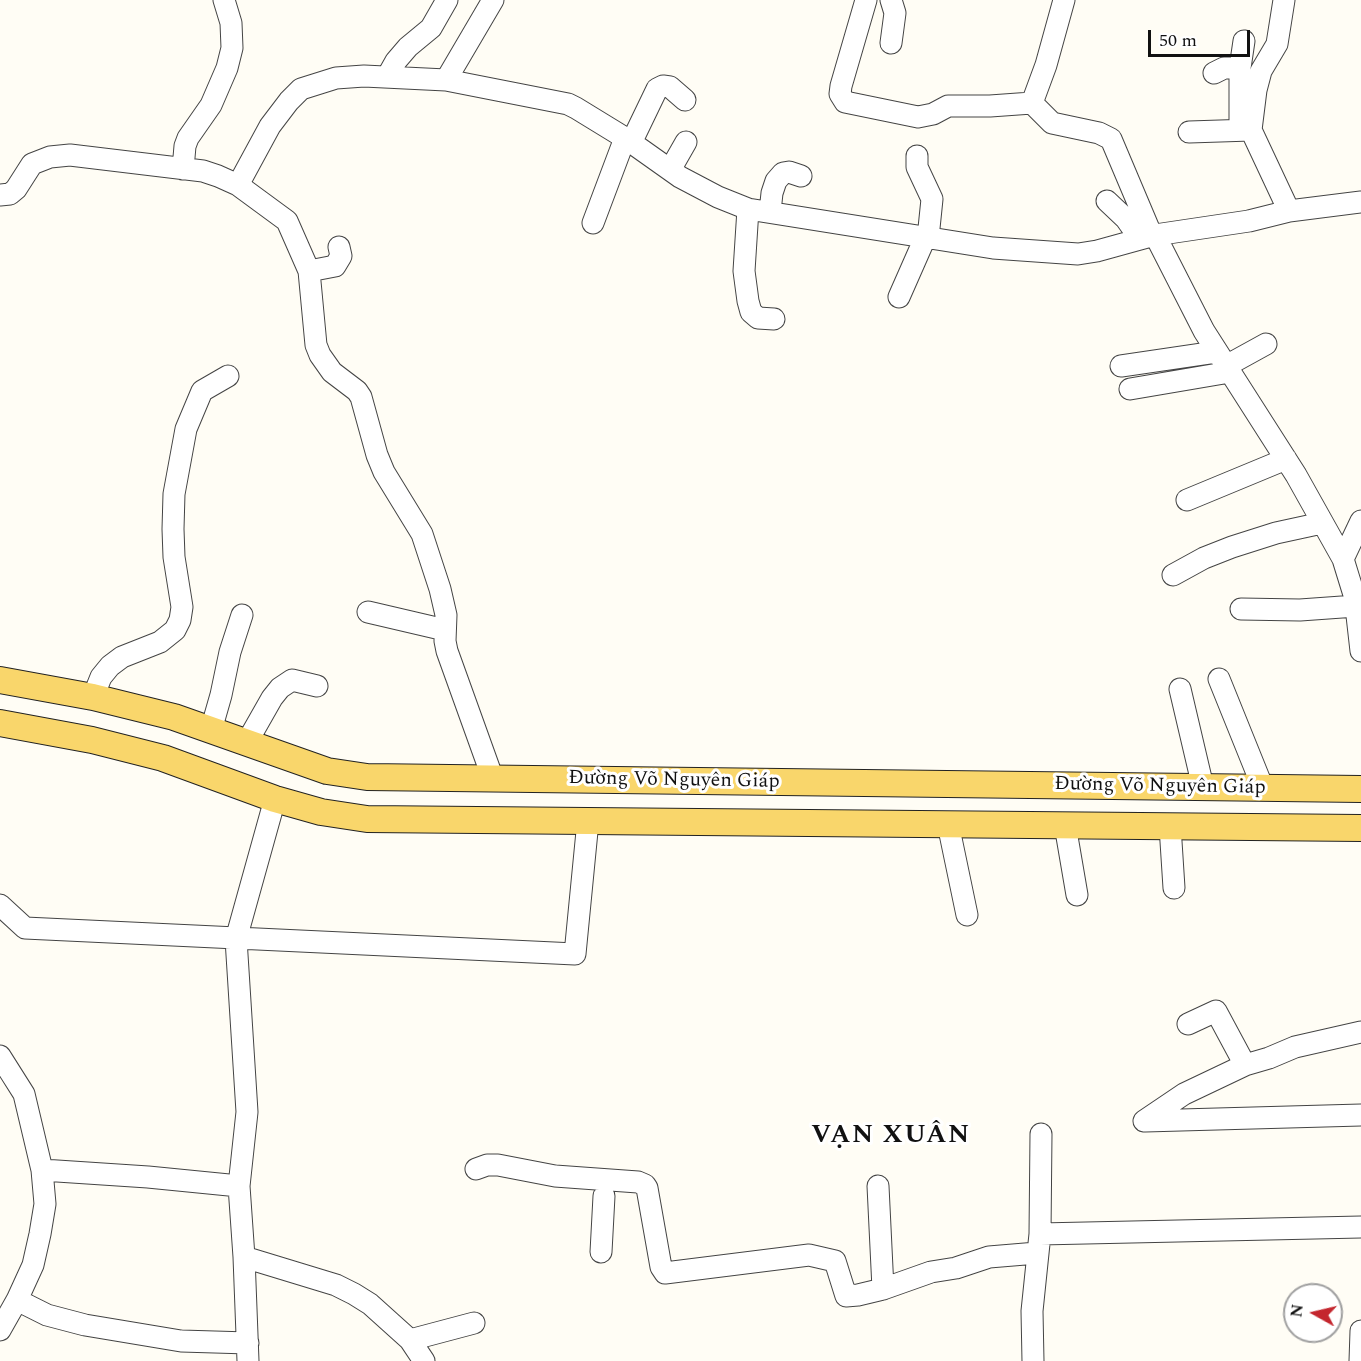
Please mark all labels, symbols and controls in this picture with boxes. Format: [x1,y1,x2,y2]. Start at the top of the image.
scale bar [1151,18,1253,56]
text: 50 m [1159,27,1197,54]
street label: Đường Võ Nguyên Giáp [568,767,780,795]
street label: Đường Võ Nguyên Giáp [1054,773,1266,801]
district label: VẠN XUÂN [811,1121,971,1153]
north arrow [1283,1283,1343,1343]
text: N [1284,1303,1310,1319]

